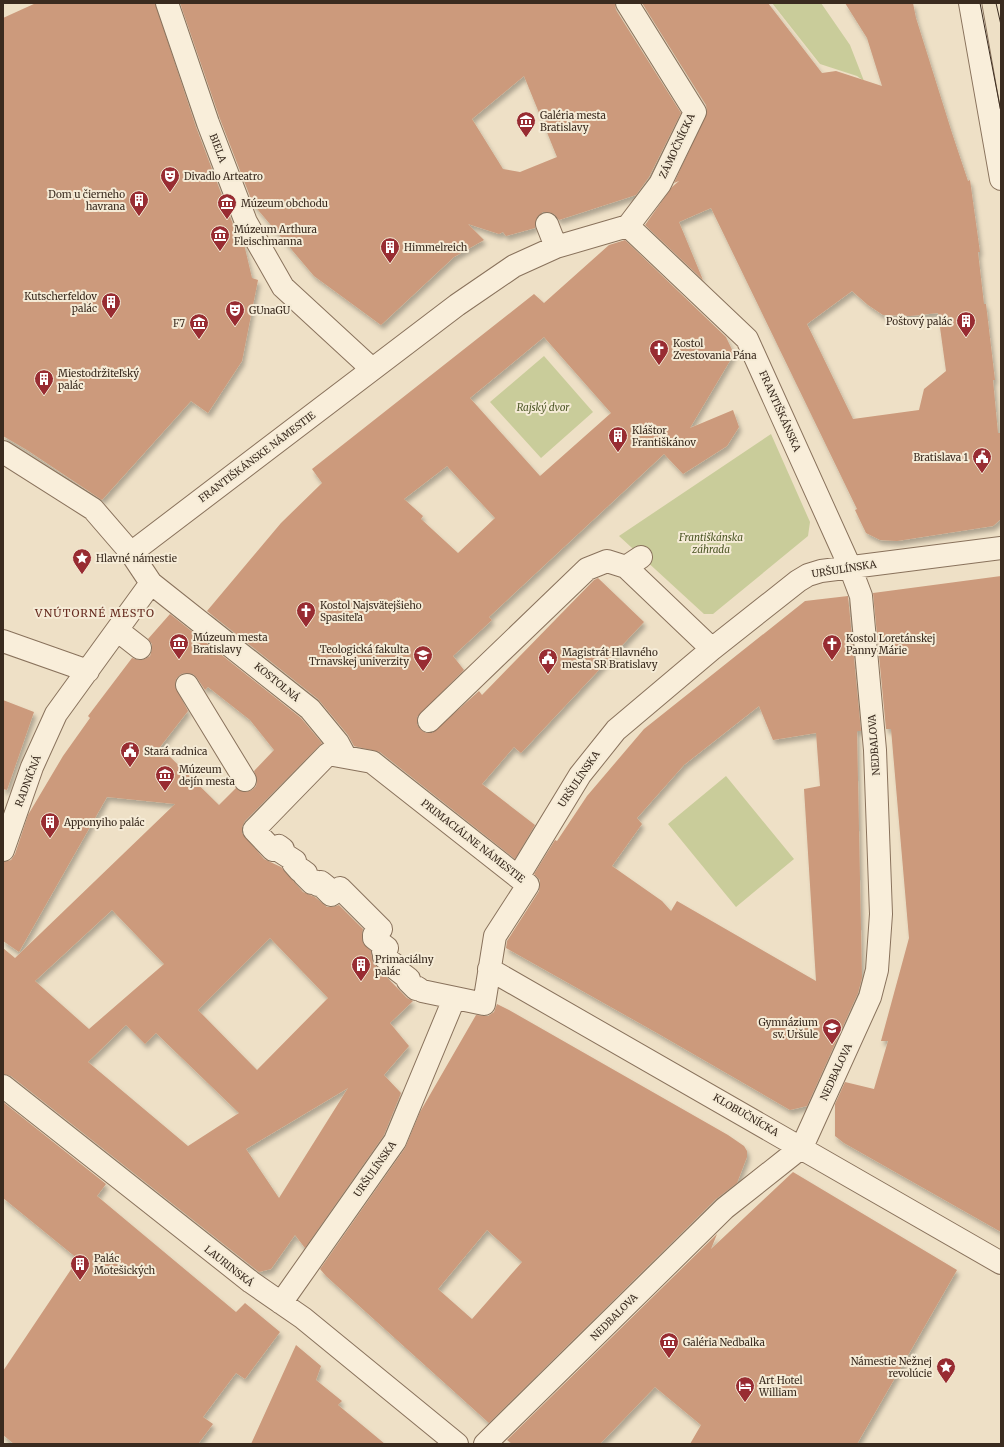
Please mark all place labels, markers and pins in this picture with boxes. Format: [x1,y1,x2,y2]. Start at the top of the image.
place label: Galéria mesta Bratislavy [540,109,607,134]
museum icon: Galéria mesta Bratislavy [515,110,537,138]
theatre icon: Divadlo Arteatro [159,165,181,193]
place label: Divadlo Arteatro [184,170,263,183]
place label: Dom u čierneho havrana [48,188,126,213]
building icon: Dom u čierneho havrana [128,189,150,217]
museum icon: Múzeum obchodu [216,192,238,220]
place label: Múzeum obchodu [241,197,328,210]
place label: Múzeum Arthura Fleischmanna [234,223,317,248]
museum icon: Múzeum Arthura Fleischmanna [209,224,231,252]
building icon: Himmelreich [379,236,401,264]
place label: Himmelreich [404,241,468,254]
place label: Kutscherfeldov palác [24,290,97,315]
building icon: Kutscherfeldov palác [100,291,122,319]
theatre icon: GUnaGU [224,299,246,327]
place label: GUnaGU [249,304,291,317]
building icon: Poštový palác [955,310,977,338]
museum icon: F7 [188,312,210,340]
place label: Poštový palác [886,315,952,328]
place label: F7 [173,317,185,330]
place label: Kostol Zvestovania Pána [673,337,757,362]
church icon: Kostol Zvestovania Pána [648,338,670,366]
place label: Miestodržiteľský palác [58,367,139,392]
building icon: Miestodržiteľský palác [33,368,55,396]
place label: Kláštor Františkánov [632,424,696,449]
building icon: Kláštor Františkánov [607,425,629,453]
public building icon: Bratislava 1 [971,446,993,474]
place label: Bratislava 1 [913,451,968,464]
place icon: Hlavné námestie [71,547,93,575]
place label: Hlavné námestie [96,552,177,565]
place label: Kostol Najsvätejšieho Spasiteľa [320,599,422,624]
church icon: Kostol Najsvätejšieho Spasiteľa [295,600,317,628]
place label: Múzeum mesta Bratislavy [193,631,268,656]
museum icon: Múzeum mesta Bratislavy [168,632,190,660]
place label: Kostol Loretánskej Panny Márie [846,632,935,657]
church icon: Kostol Loretánskej Panny Márie [821,633,843,661]
place label: Teologická fakulta Trnavskej univerzity [309,643,410,668]
school or university icon: Teologická fakulta Trnavskej univerzity [412,644,434,672]
place label: Magistrát Hlavného mesta SR Bratislavy [562,646,658,671]
public building icon: Magistrát Hlavného mesta SR Bratislavy [537,647,559,675]
public building icon: Stará radnica [119,740,141,768]
place label: Stará radnica [144,745,208,758]
place label: Múzeum dejín mesta [179,763,236,788]
museum icon: Múzeum dejín mesta [154,764,176,792]
building icon: Apponyiho palác [39,811,61,839]
place label: Apponyiho palác [63,816,145,829]
place label: Primaciálny palác [375,953,434,978]
building icon: Primaciálny palác [350,954,372,982]
place label: Gymnázium sv. Uršule [758,1016,818,1041]
school or university icon: Gymnázium sv. Uršule [821,1017,843,1045]
place label: Palác Motešických [94,1252,156,1277]
building icon: Palác Motešických [69,1253,91,1281]
museum icon: Galéria Nedbalka [658,1331,680,1359]
place label: Galéria Nedbalka [683,1336,765,1349]
place label: Námestie Nežnej revolúcie [851,1355,932,1380]
place icon: Námestie Nežnej revolúcie [935,1356,957,1384]
place label: Art Hotel William [758,1374,803,1399]
hotel icon: Art Hotel William [734,1375,756,1403]

